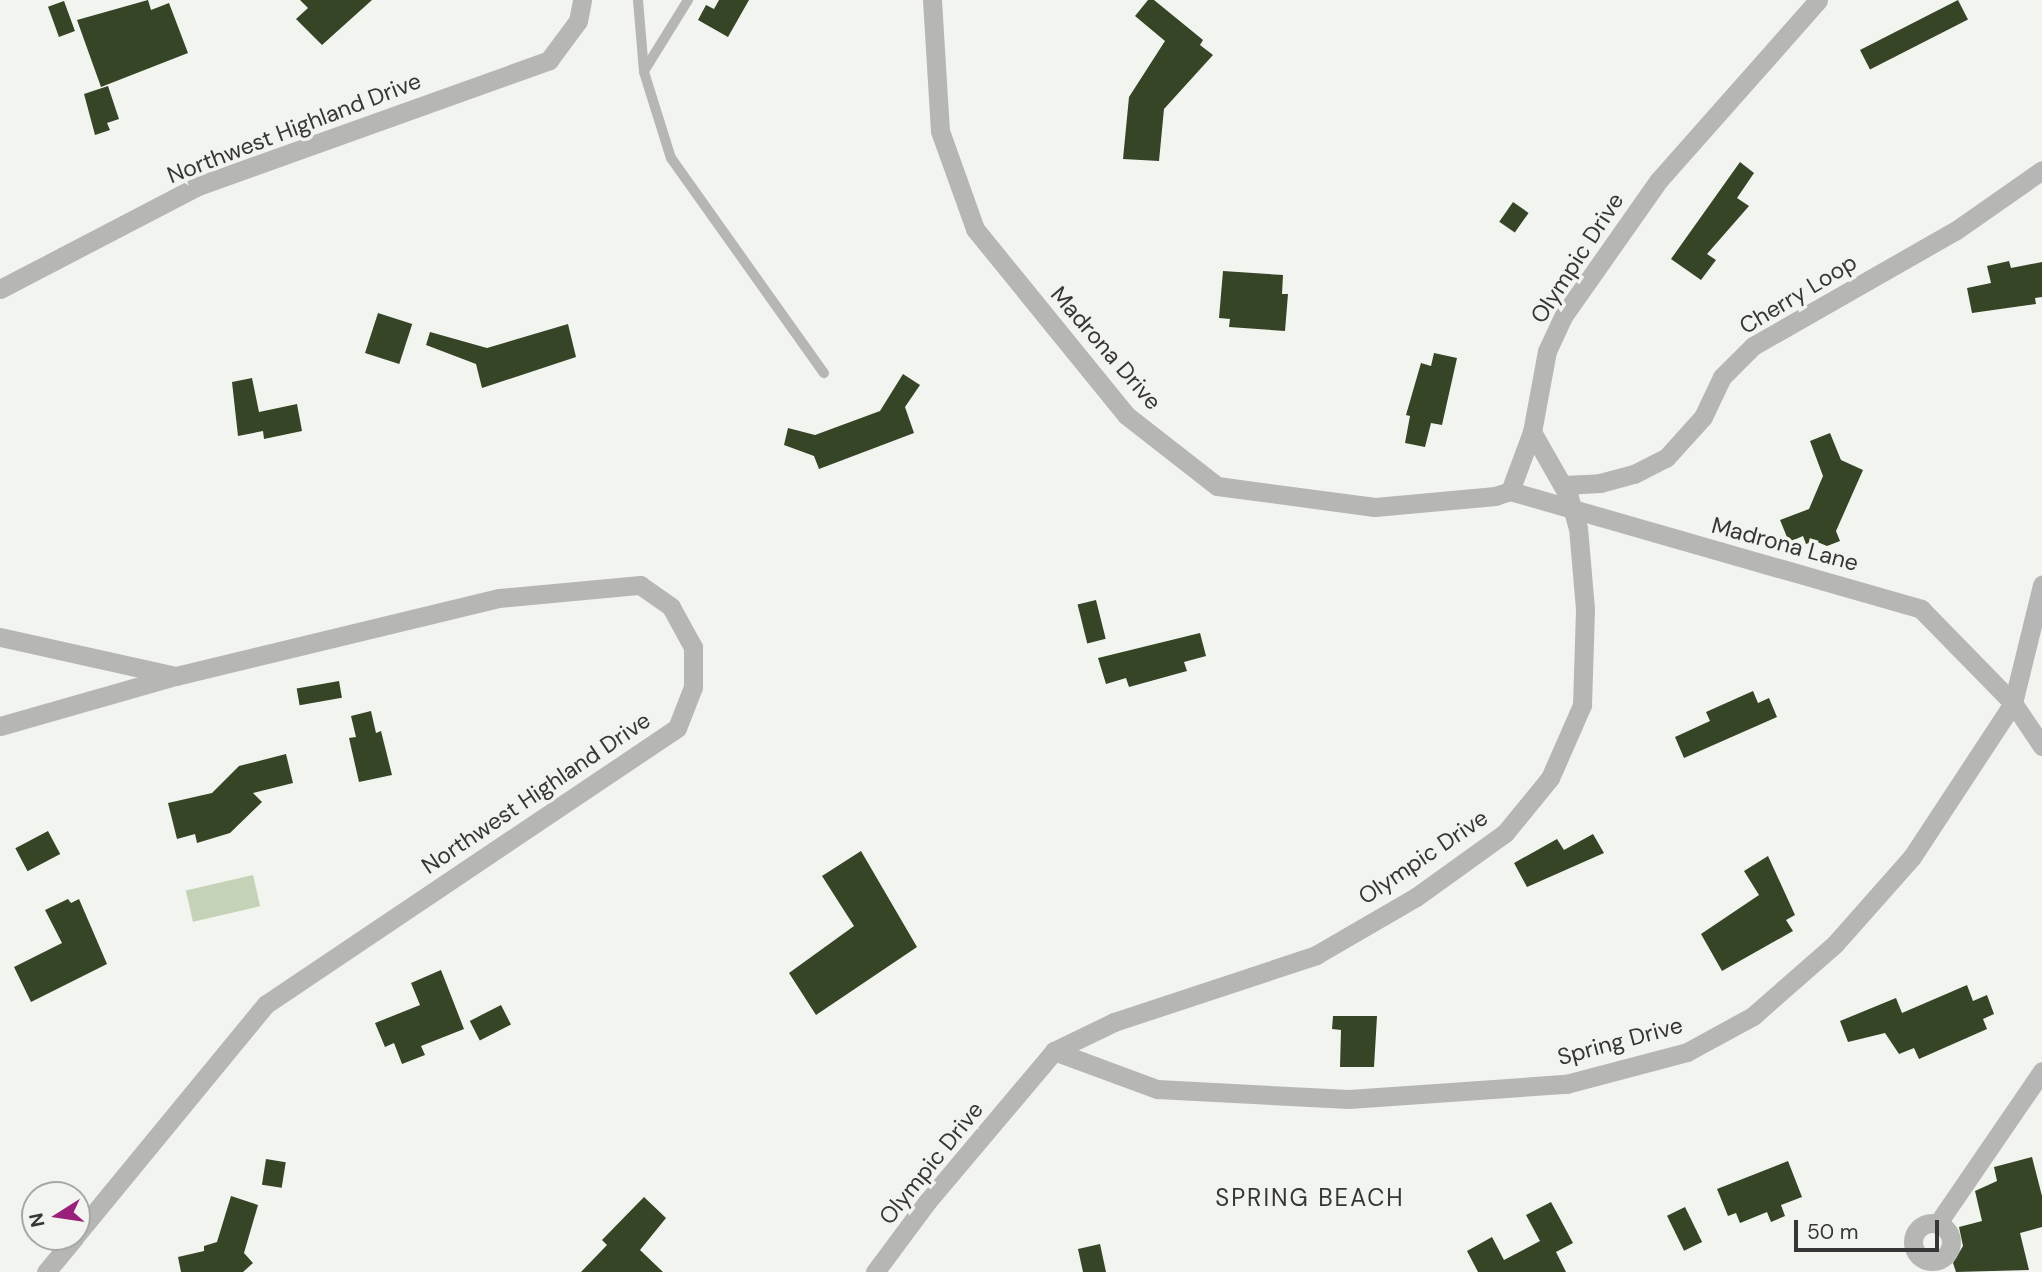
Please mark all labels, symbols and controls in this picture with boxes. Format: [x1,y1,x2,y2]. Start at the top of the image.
street label: Northwest Highland Drive [163,67,425,189]
street label: Olympic Drive [1525,188,1629,328]
street label: Cherry Loop [1734,248,1862,340]
street label: Madrona Drive [1045,281,1167,415]
street label: Madrona Lane [1709,511,1861,577]
street label: Northwest Highland Drive [416,706,656,880]
street label: Olympic Drive [1353,804,1493,910]
street label: Spring Drive [1554,1011,1686,1071]
street label: Olympic Drive [873,1096,989,1230]
north arrow [21,1181,91,1251]
district label: SPRING BEACH [1217,1184,1403,1212]
scale bar [1797,1206,1942,1250]
text: N [23,1211,51,1229]
text: 50 m [1807,1218,1858,1246]

